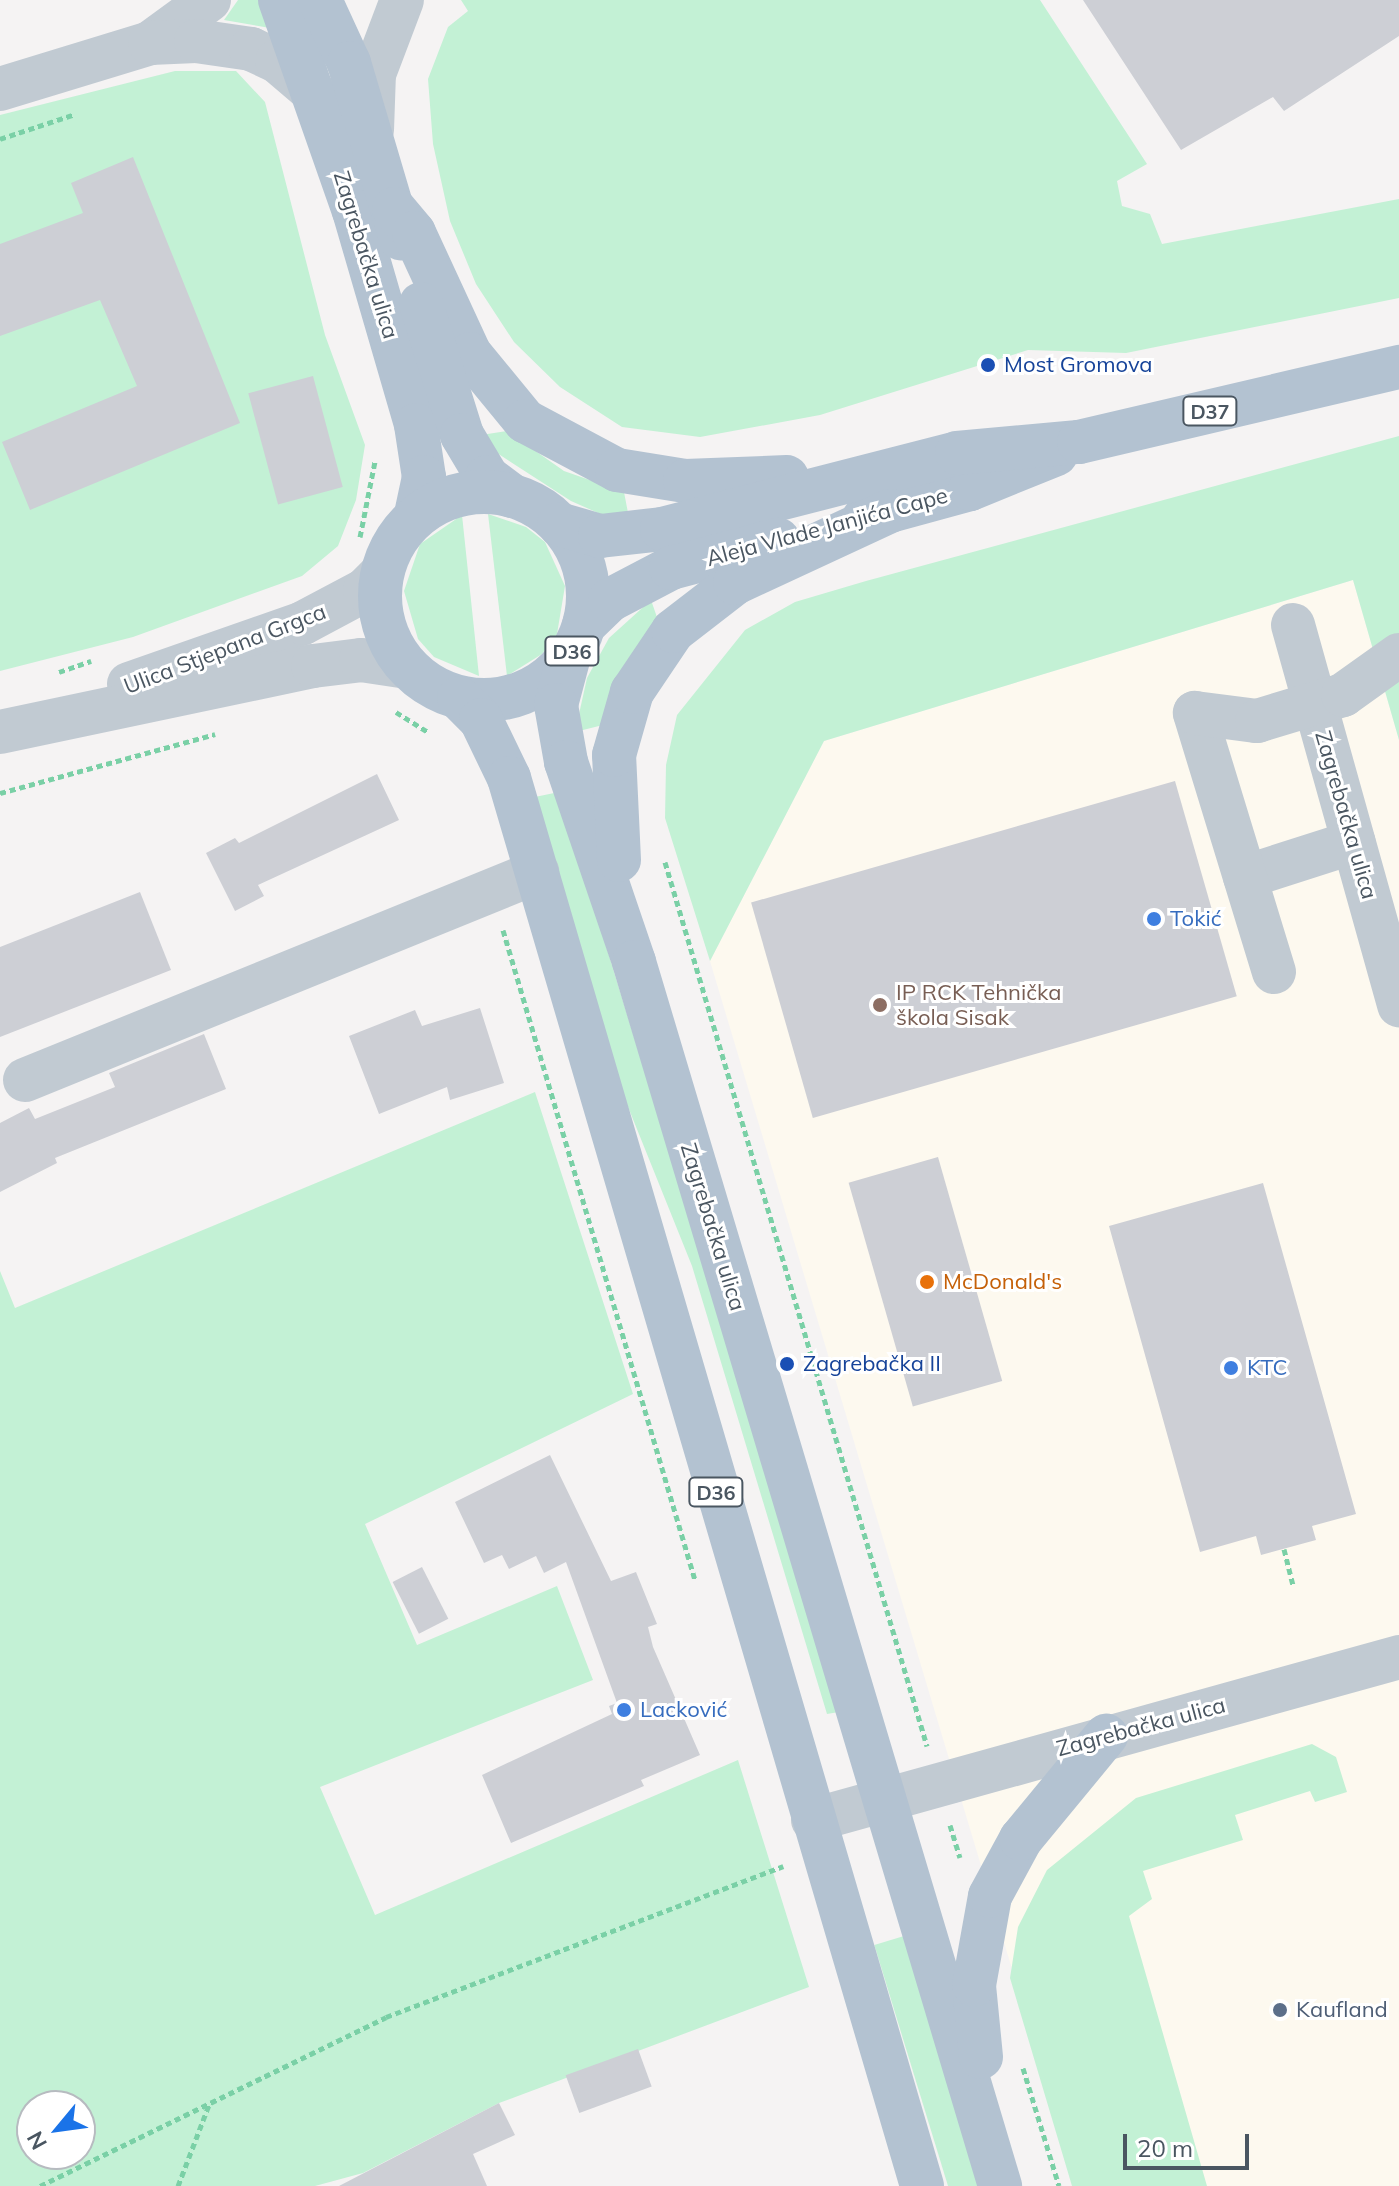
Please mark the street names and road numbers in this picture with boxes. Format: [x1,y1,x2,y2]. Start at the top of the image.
street label: Zagrebačka ulica [328,168,404,342]
road number: D37 [1182,395,1238,427]
street label: Aleja Vlade Janjića Cape [703,482,951,572]
street label: Ulica Stjepana Grgca [120,598,330,700]
road number: D36 [544,635,600,667]
street label: Zagrebačka ulica [1309,728,1383,902]
street label: Zagrebačka ulica [675,1140,751,1314]
road number: D36 [688,1476,744,1508]
street label: Zagrebačka ulica [1054,1692,1228,1762]

